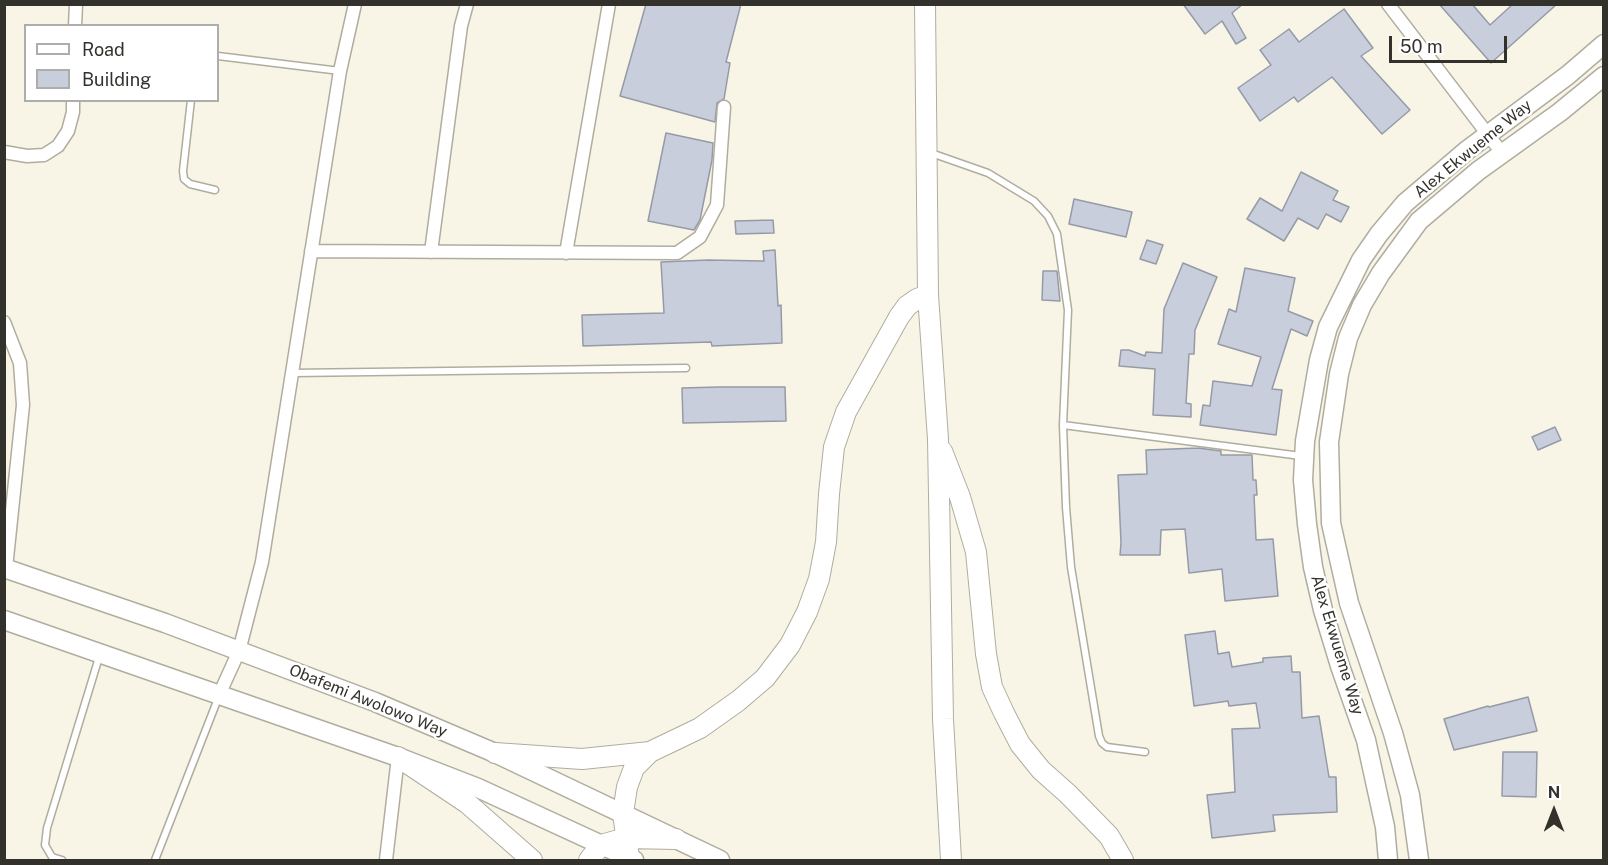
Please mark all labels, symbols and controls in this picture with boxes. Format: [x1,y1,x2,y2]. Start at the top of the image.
legend [24,24,219,102]
scale bar [1392,24,1510,62]
text: 50 m [1400,36,1443,57]
text: Road [82,39,125,60]
text: Building [82,69,151,90]
street label: Alex Ekwueme Way [1410,96,1536,202]
street label: Alex Ekwueme Way [1307,573,1367,717]
street label: Obafemi Awolowo Way [286,660,450,742]
north arrow [1524,781,1584,841]
text: N [1548,783,1560,802]

